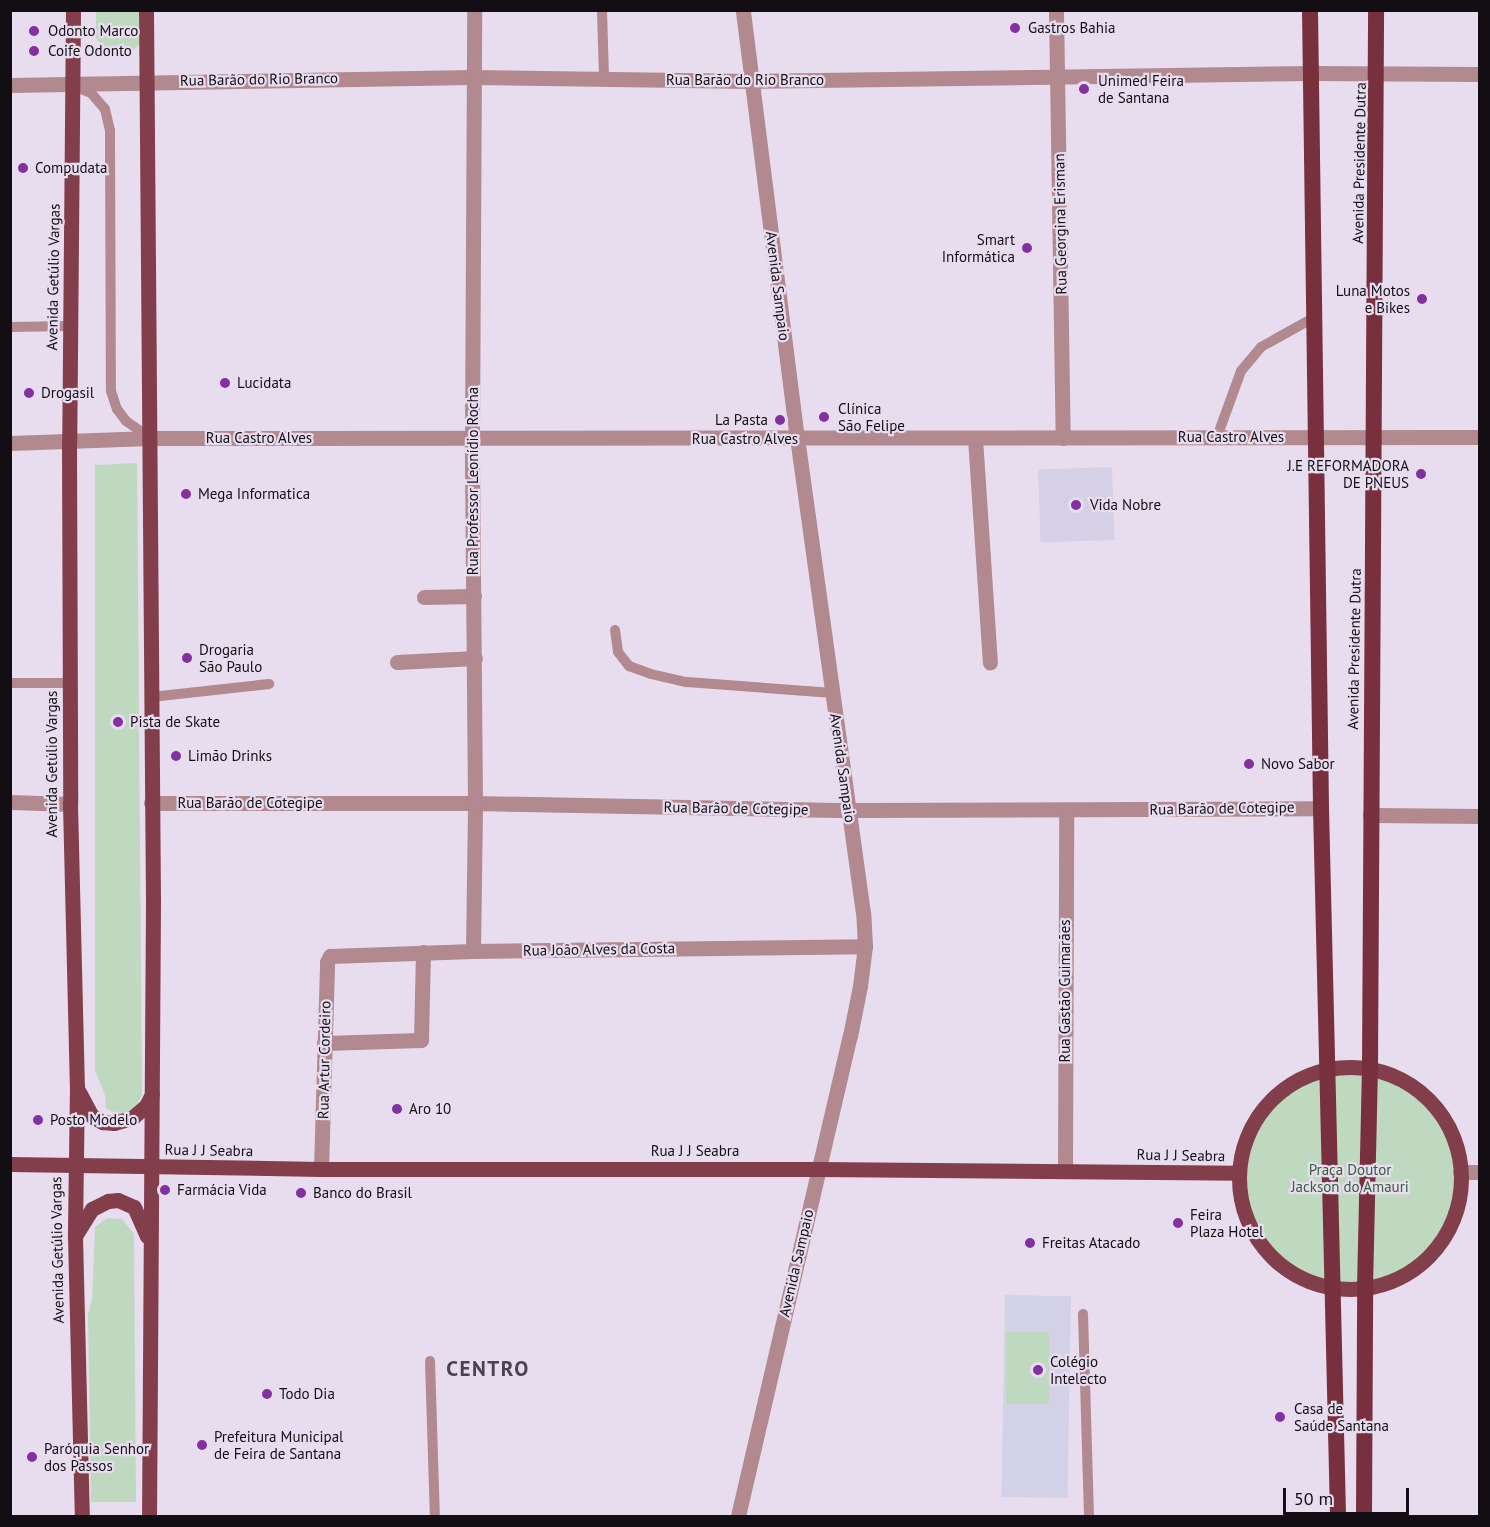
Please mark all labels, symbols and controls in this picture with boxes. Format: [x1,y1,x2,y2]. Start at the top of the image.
marker: Gastros Bahia [1006,19,1024,37]
place label: Gastros Bahia [1028,19,1115,37]
marker: Odonto Marco [25,22,43,40]
place label: Odonto Marco [48,22,138,40]
marker: Coife Odonto [25,42,43,60]
place label: Coife Odonto [48,42,132,60]
street label: Rua Barão do Rio Branco [180,69,338,89]
street label: Rua Barão do Rio Branco [666,71,824,89]
place label: Unimed Feira de Santana [1098,71,1184,106]
marker: Unimed Feira de Santana [1075,80,1093,98]
street label: Avenida Presidente Dutra [1349,82,1369,244]
street label: Rua Georgina Erisman [1050,153,1070,295]
place label: Compudata [35,159,107,177]
marker: Compudata [16,161,30,175]
street label: Avenida Getúlio Vargas [43,203,63,351]
street label: Avenida Sampaio [762,230,794,342]
place label: Smart Informática [942,230,1015,265]
marker: Smart Informática [1020,241,1034,255]
place label: Luna Motos e Bikes [1336,281,1410,316]
marker: Luna Motos e Bikes [1415,292,1429,306]
place label: Lucidata [237,374,291,392]
marker: Lucidata [218,376,232,390]
place label: Drogasil [41,384,94,402]
marker: Drogasil [22,386,36,400]
street label: Rua Professor Leonídio Rocha [464,387,482,575]
place label: Clínica São Felipe [838,399,905,434]
marker: Clínica São Felipe [815,408,833,426]
place label: La Pasta [715,411,768,429]
marker: La Pasta [773,413,787,427]
street label: Rua Castro Alves [1178,428,1284,446]
street label: Rua Castro Alves [206,429,312,447]
street label: Rua Castro Alves [692,430,798,448]
place label: J.E REFORMADORA DE PNEUS [1287,456,1409,491]
marker: J.E REFORMADORA DE PNEUS [1414,467,1428,481]
place label: Mega Informatica [198,485,310,503]
marker: Mega Informatica [179,487,193,501]
marker: Vida Nobre [1067,496,1085,514]
place label: Vida Nobre [1090,496,1161,514]
street label: Avenida Presidente Dutra [1344,568,1364,730]
place label: Drogaria São Paulo [199,640,262,675]
marker: Drogaria São Paulo [180,651,194,665]
street label: Avenida Getúlio Vargas [43,690,61,838]
street label: Avenida Sampaio [826,712,860,824]
place label: Pista de Skate [130,713,220,731]
marker: Pista de Skate [111,715,125,729]
place label: Limão Drinks [188,747,272,765]
marker: Limão Drinks [169,749,183,763]
place label: Novo Sabor [1261,755,1335,773]
marker: Novo Sabor [1242,757,1256,771]
street label: Rua Barão de Cotegipe [177,794,323,812]
street label: Rua Barão de Cotegipe [663,798,809,818]
street label: Rua Barão de Cotegipe [1149,798,1295,818]
street label: Rua Gastão Guimarães [1056,919,1074,1063]
street label: Rua João Alves da Costa [522,939,676,959]
street label: Rua Artur Cordeiro [314,1000,334,1120]
place label: Aro 10 [409,1100,451,1118]
marker: Aro 10 [390,1102,404,1116]
place label: Posto Modelo [50,1111,137,1129]
marker: Posto Modelo [31,1113,45,1127]
street label: Rua J J Seabra [164,1140,254,1160]
street label: Rua J J Seabra [651,1142,739,1160]
street label: Rua J J Seabra [1136,1145,1226,1165]
park label: Praça Doutor Jackson do Amauri [1291,1160,1409,1195]
street label: Avenida Getúlio Vargas [47,1176,67,1324]
place label: Farmácia Vida [177,1181,267,1199]
marker: Farmácia Vida [158,1183,172,1197]
place label: Banco do Brasil [313,1184,412,1202]
marker: Banco do Brasil [294,1186,308,1200]
place label: Feira Plaza Hotel [1190,1205,1263,1240]
street label: Avenida Sampaio [775,1207,817,1319]
marker: Feira Plaza Hotel [1171,1216,1185,1230]
place label: Freitas Atacado [1042,1234,1141,1252]
marker: Freitas Atacado [1023,1236,1037,1250]
place label: Colégio Intelecto [1050,1352,1107,1387]
district label: CENTRO [446,1356,530,1382]
marker: Colégio Intelecto [1031,1363,1045,1377]
place label: Todo Dia [279,1385,335,1403]
marker: Todo Dia [260,1387,274,1401]
place label: Casa de Saúde Santana [1294,1399,1389,1434]
marker: Casa de Saúde Santana [1271,1408,1289,1426]
place label: Prefeitura Municipal de Feira de Santana [214,1427,343,1462]
marker: Prefeitura Municipal de Feira de Santana [195,1438,209,1452]
place label: Paróquia Senhor dos Passos [44,1439,149,1474]
marker: Paróquia Senhor dos Passos [25,1450,39,1464]
scale bar [1286,1476,1412,1514]
text: 50 m [1294,1487,1333,1510]

